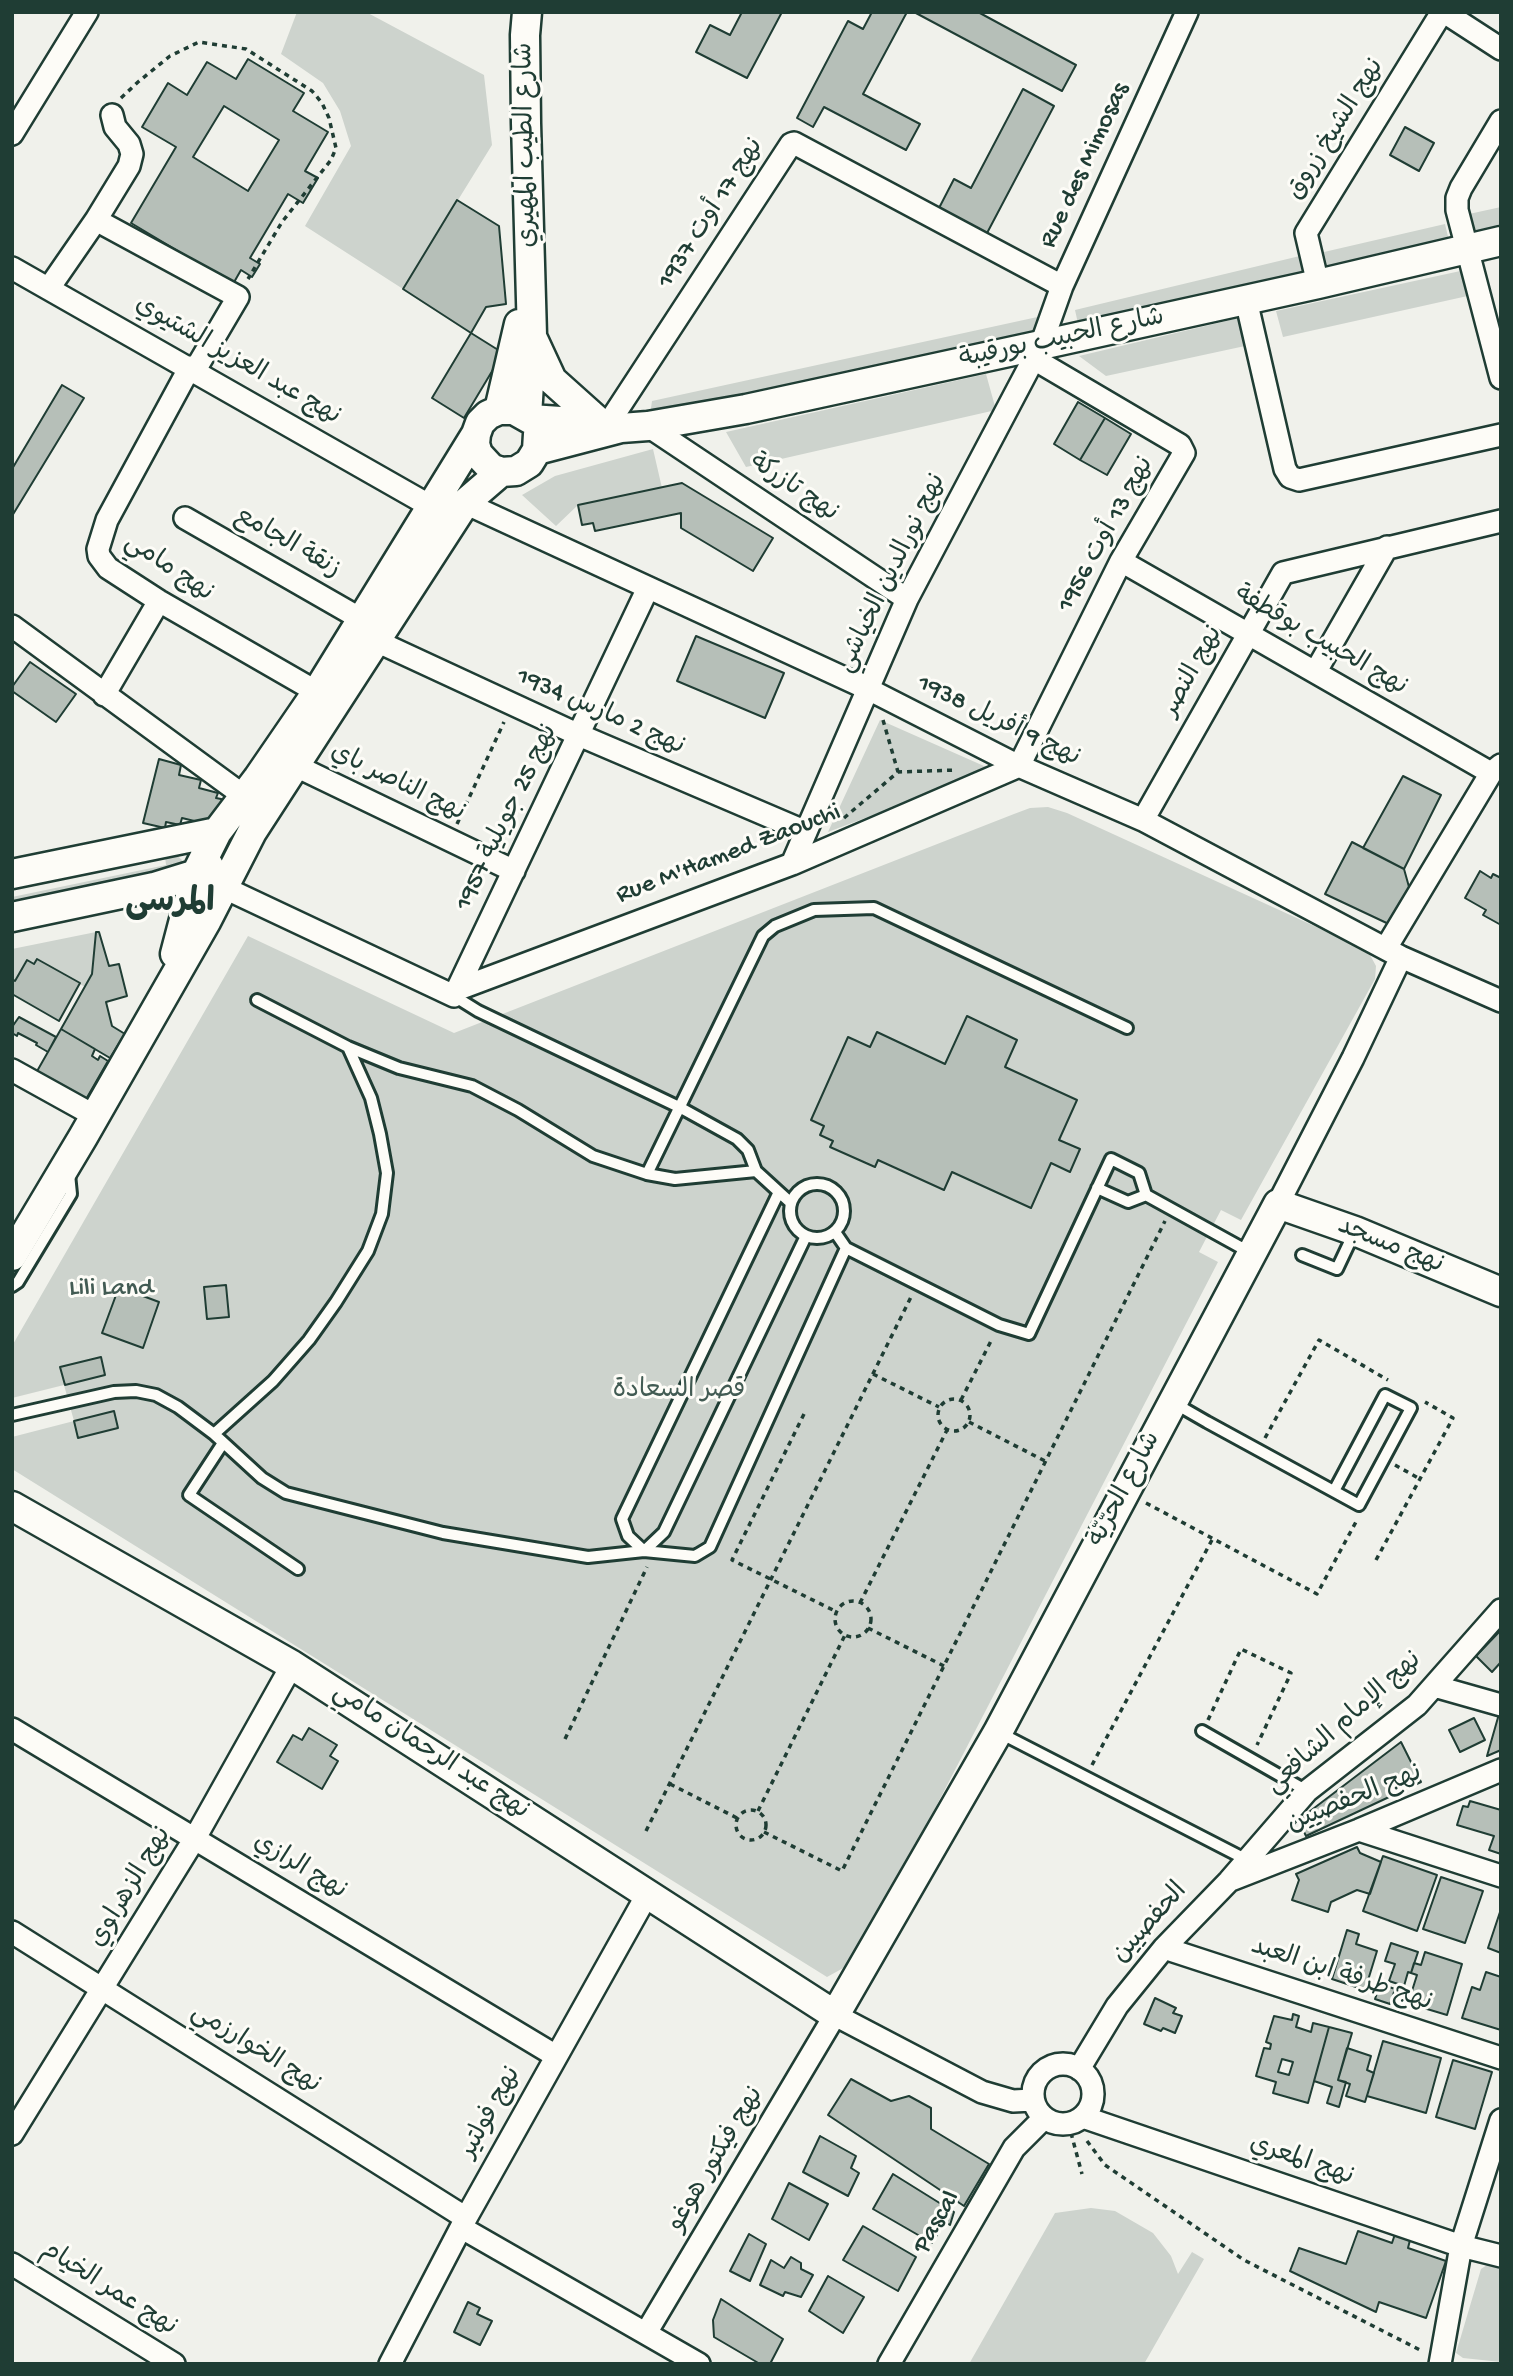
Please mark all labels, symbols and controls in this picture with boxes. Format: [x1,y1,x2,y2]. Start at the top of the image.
street label: شارع الطيب المهيري [511,42,545,248]
street label: نهج الشيخ زروق [1281,54,1393,206]
street label: Rue des Mimosas [1034,78,1138,254]
street label: نهج 17 أوت 1937 [652,133,772,295]
street label: نهج عبد العزيز الشتيوي [129,290,345,434]
street label: شارع الحبيب بورقيبة [957,303,1167,377]
street label: نهج تازركة [743,448,843,530]
street label: نهج 13 أوت 1956 [1051,452,1163,618]
street label: نهج نورالدين الخياشي [831,469,955,679]
street label: زنقة الجامع [229,501,345,587]
street label: نهج مامي [118,528,218,610]
street label: نهج الحبيب بوقطفة [1228,580,1412,704]
street label: نهج النصر [1156,621,1232,723]
street label: نهج 2 مارس 1934 [511,662,689,764]
street label: نهج 9 أفريل 1938 [911,669,1085,775]
street label: نهج 25 جويلية 1957 [450,720,566,916]
street label: نهج الناصر باي [324,738,470,830]
street label: Rue M'Hamed Zaouchi [612,798,846,912]
district label: المرسى [125,885,215,925]
street label: نهج مسجد [1332,1212,1448,1282]
park label: Lili Land [69,1274,153,1306]
park label: قصر السعادة [613,1376,745,1408]
street label: شارع الحرّيّة [1083,1427,1169,1553]
street label: نهج الإمام الشافعي [1261,1646,1429,1802]
street label: نهج عبد الرحمان مامي [326,1678,534,1828]
street label: نهج الحفصيين [1283,1759,1427,1841]
street label: نهج الزهراوي [84,1822,180,1954]
street label: نهج الرازي [246,1828,352,1908]
street label: الحفصيين [1107,1877,1195,1971]
street label: نهج طرفة ابن العبد [1246,1932,1436,2020]
street label: نهج الخوارزمي [184,1998,326,2102]
street label: نهج فولتير [454,2062,530,2164]
street label: نهج فيكتور هوغو [662,2082,772,2238]
street label: نهج المعري [1245,2130,1357,2194]
street label: Pascal [908,2186,968,2260]
street label: نهج عمر الخيام [34,2236,182,2344]

